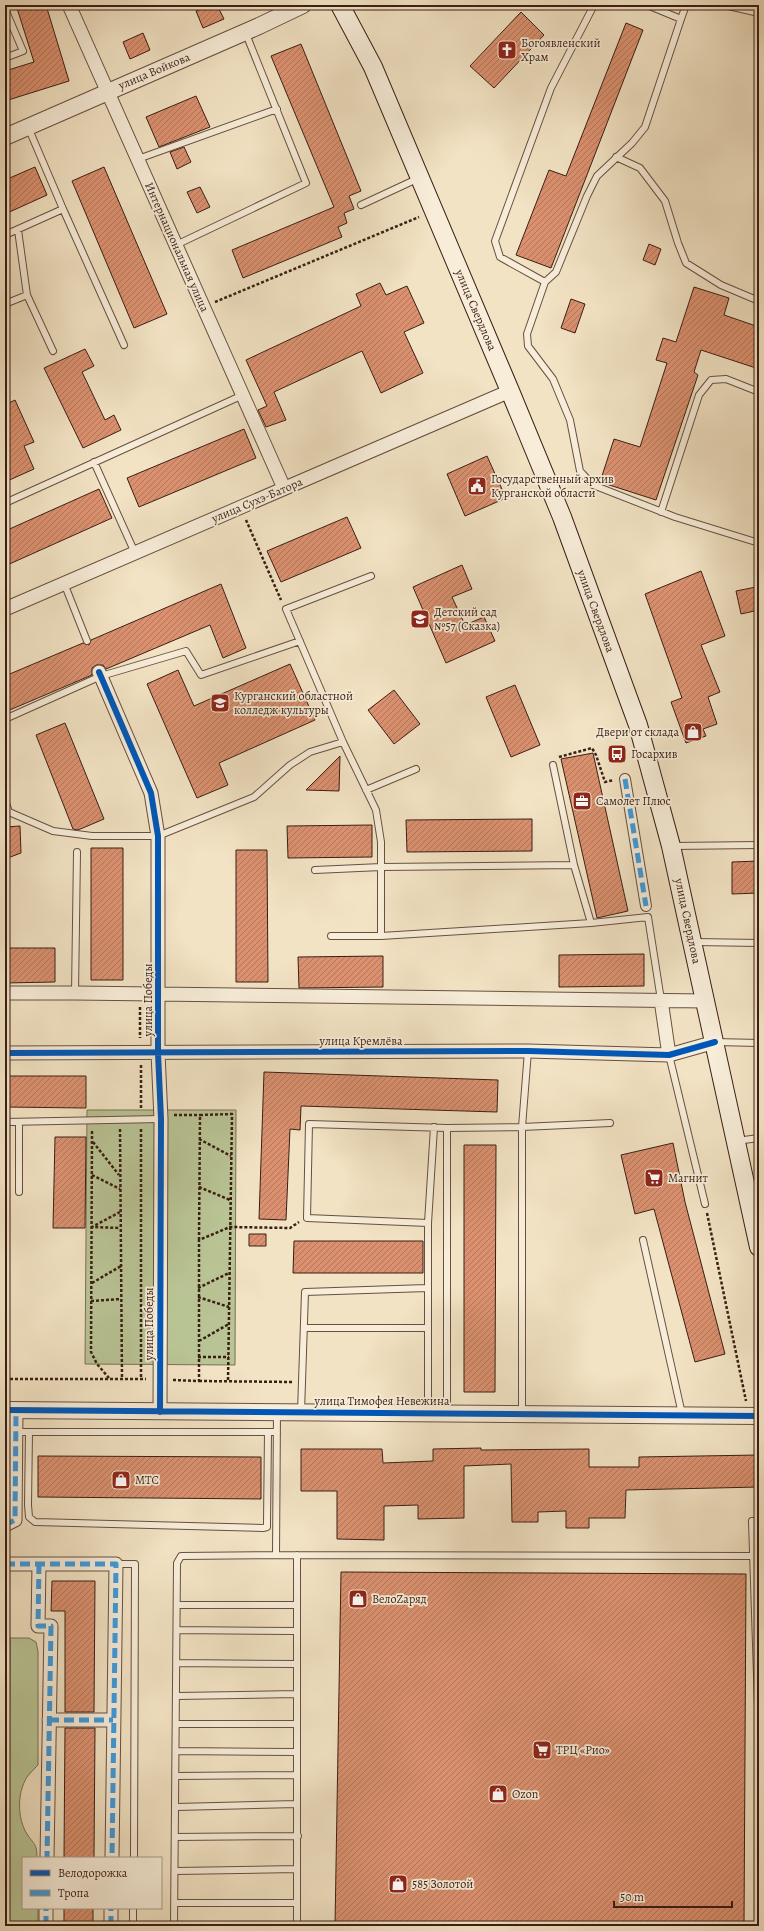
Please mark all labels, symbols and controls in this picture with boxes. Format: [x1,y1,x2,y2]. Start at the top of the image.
place label: Богоявленский Храм [521,35,600,65]
church icon: Богоявленский Храм [496,39,518,61]
street label: улица Войкова [115,49,193,94]
street label: Интернациональная улица [141,180,213,315]
street label: улица Свердлова [451,266,501,354]
place label: Государственный архив Курганской области [491,471,614,501]
street label: улица Сухэ-Батора [208,473,305,527]
public building icon: Государственный архив Курганской области [466,475,488,497]
street label: улица Свердлова [573,566,619,655]
place label: Детский сад №57 (Сказка) [434,604,500,634]
school or university icon: Детский сад №57 (Сказка) [409,608,431,630]
place label: Курганский областной колледж культуры [234,688,353,718]
school or university icon: Курганский областной колледж культуры [209,692,231,714]
shop icon: Двери от склада [682,721,704,743]
place label: Двери от склада [596,724,679,740]
bus stop icon: Госархив [606,743,628,765]
place label: Госархив [631,746,678,762]
office icon: Самолет Плюс [571,790,593,812]
place label: Самолет Плюс [596,793,671,809]
street label: улица Свердлова [671,876,705,966]
street label: улица Победы [140,963,156,1038]
street label: улица Кремлёва [319,1033,403,1049]
supermarket icon: Магнит [643,1167,665,1189]
place label: Магнит [668,1170,709,1186]
street label: улица Победы [141,1287,157,1362]
street label: улица Тимофея Невежина [314,1393,450,1409]
shop icon: МТС [110,1469,132,1491]
place label: МТС [135,1472,159,1488]
shop icon: ВелоZаряд [347,1588,369,1610]
place label: ВелоZаряд [372,1591,427,1607]
supermarket icon: ТРЦ «Рио» [531,1739,553,1761]
place label: ТРЦ «Рио» [556,1742,610,1758]
shop icon: Ozon [487,1783,509,1805]
place label: Ozon [512,1786,539,1802]
legend [22,1857,162,1909]
text: Велодорожка [58,1865,128,1881]
shop icon: 585 Золотой [387,1873,409,1895]
place label: 585 Золотой [412,1876,473,1892]
scale bar [614,1883,732,1909]
text: Тропа [58,1885,89,1901]
text: 50 m [620,1889,644,1905]

